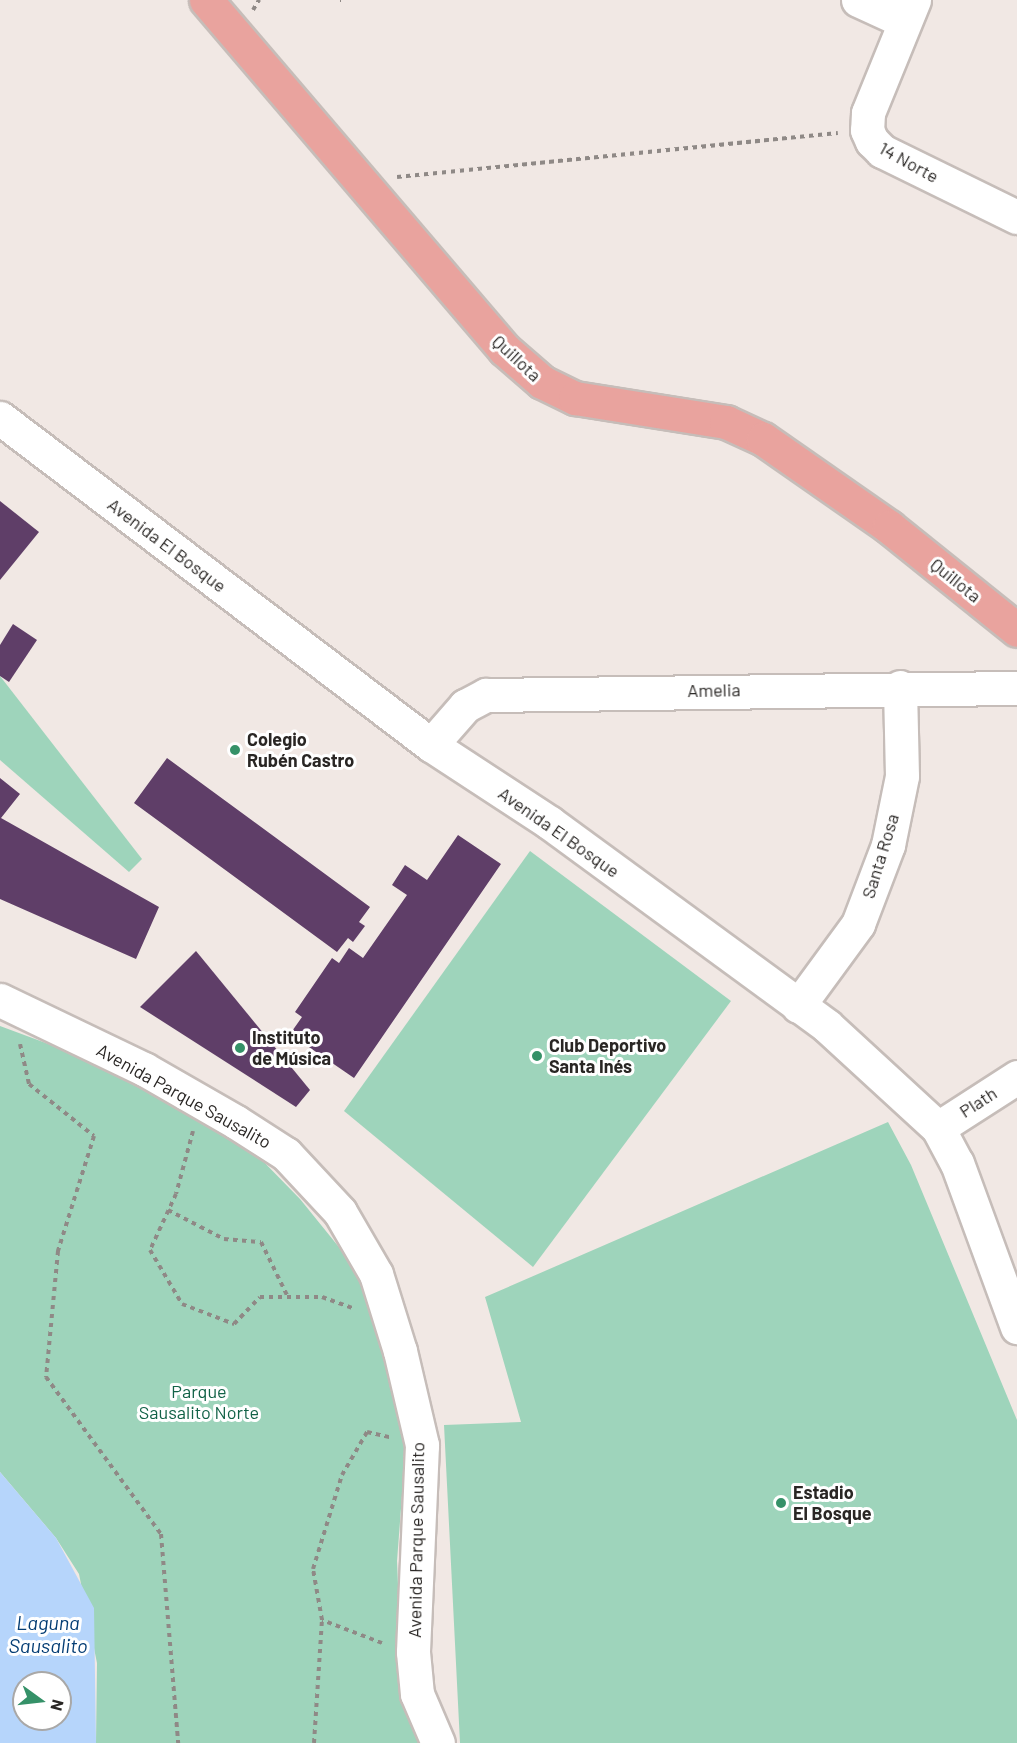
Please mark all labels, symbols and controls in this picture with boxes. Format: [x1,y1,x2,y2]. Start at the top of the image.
street label: 14 Norte [876,137,942,187]
street label: Quillota [488,330,546,386]
street label: Avenida El Bosque [104,493,230,597]
street label: Quillota [927,553,985,607]
street label: Amelia [687,679,741,701]
place label: Colegio Rubén Castro [247,729,354,771]
marker: Colegio Rubén Castro [228,743,242,757]
street label: Avenida El Bosque [494,782,624,882]
street label: Santa Rosa [857,811,903,901]
place label: Instituto de Música [252,1027,331,1070]
place label: Club Deportivo Santa Inés [549,1035,666,1078]
street label: Avenida Parque Sausalito [93,1039,275,1153]
marker: Instituto de Música [233,1041,247,1055]
marker: Club Deportivo Santa Inés [530,1049,544,1063]
street label: Plath [955,1082,1001,1122]
park label: Parque Sausalito Norte [139,1381,259,1424]
street label: Avenida Parque Sausalito [403,1442,429,1638]
place label: Estadio El Bosque [793,1482,872,1524]
marker: Estadio El Bosque [774,1496,788,1510]
water label: Laguna Sausalito [9,1610,87,1657]
north arrow [12,1671,72,1731]
text: N [47,1698,68,1713]

